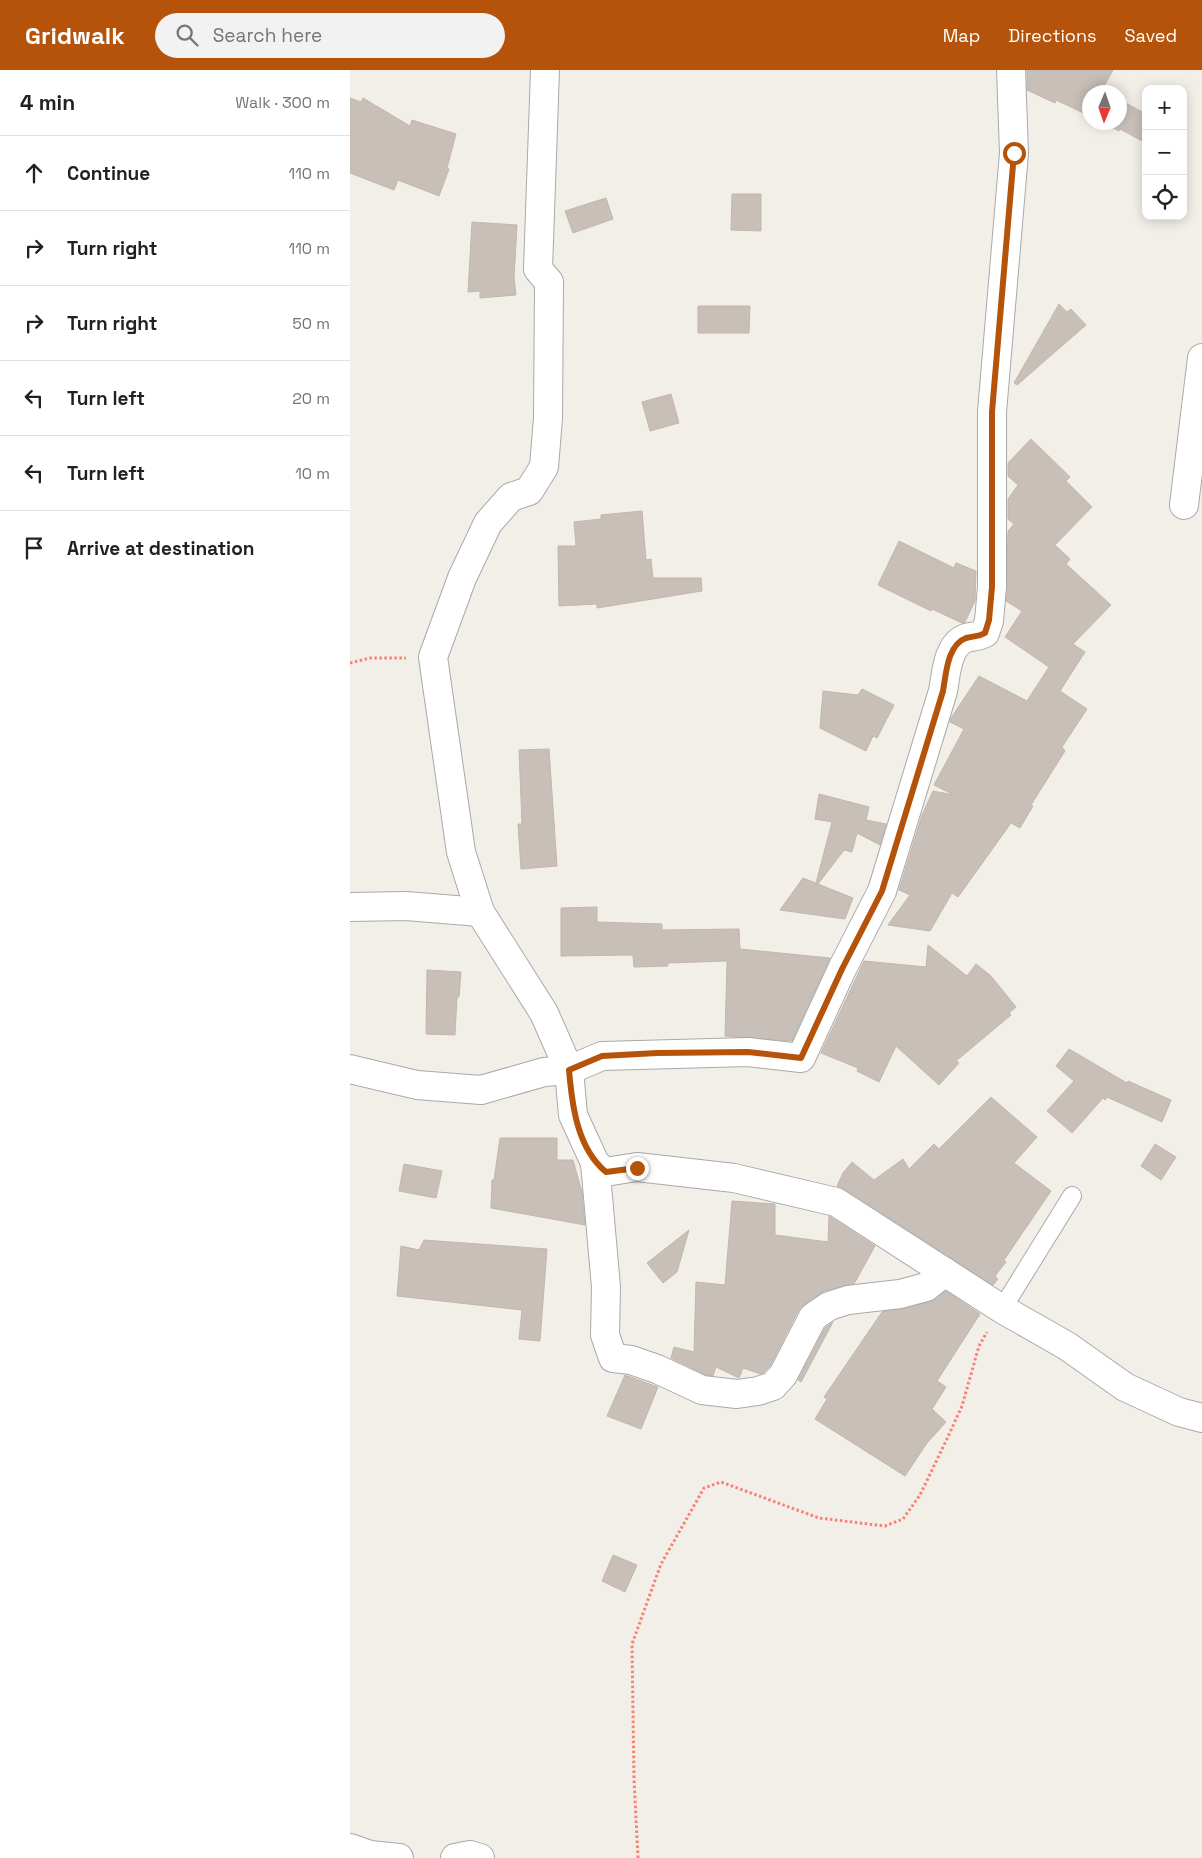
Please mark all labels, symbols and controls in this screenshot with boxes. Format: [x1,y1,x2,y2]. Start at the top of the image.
search box [155,13,505,58]
text: Gridwalk [25,20,125,51]
icon: search [173,21,201,49]
text: Search here [213,23,322,48]
text: Map [943,24,980,47]
text: Directions [1008,24,1097,47]
text: Saved [1125,24,1177,47]
north arrow [1082,85,1127,130]
map controls [1142,85,1187,220]
button: + [1142,85,1187,130]
text: 4 min [20,89,75,116]
text: Walk · 300 m [235,92,330,113]
button: − [1142,130,1187,175]
route start [1003,142,1026,165]
icon: ahead [20,159,48,187]
text: Continue [67,161,150,186]
text: 110 m [288,163,330,184]
button: locate [1142,175,1187,220]
icon: right [20,234,48,262]
text: Turn right [67,236,157,261]
text: 110 m [288,238,330,259]
icon: right [20,309,48,337]
text: Turn right [67,311,157,336]
text: 50 m [292,313,330,334]
icon: left [20,384,48,412]
text: Turn left [67,386,145,411]
text: 20 m [292,388,330,409]
icon: left [20,459,48,487]
text: Turn left [67,461,145,486]
text: 10 m [295,463,330,484]
icon: arrive [20,534,48,562]
text: Arrive at destination [67,536,255,561]
route end [626,1157,649,1180]

